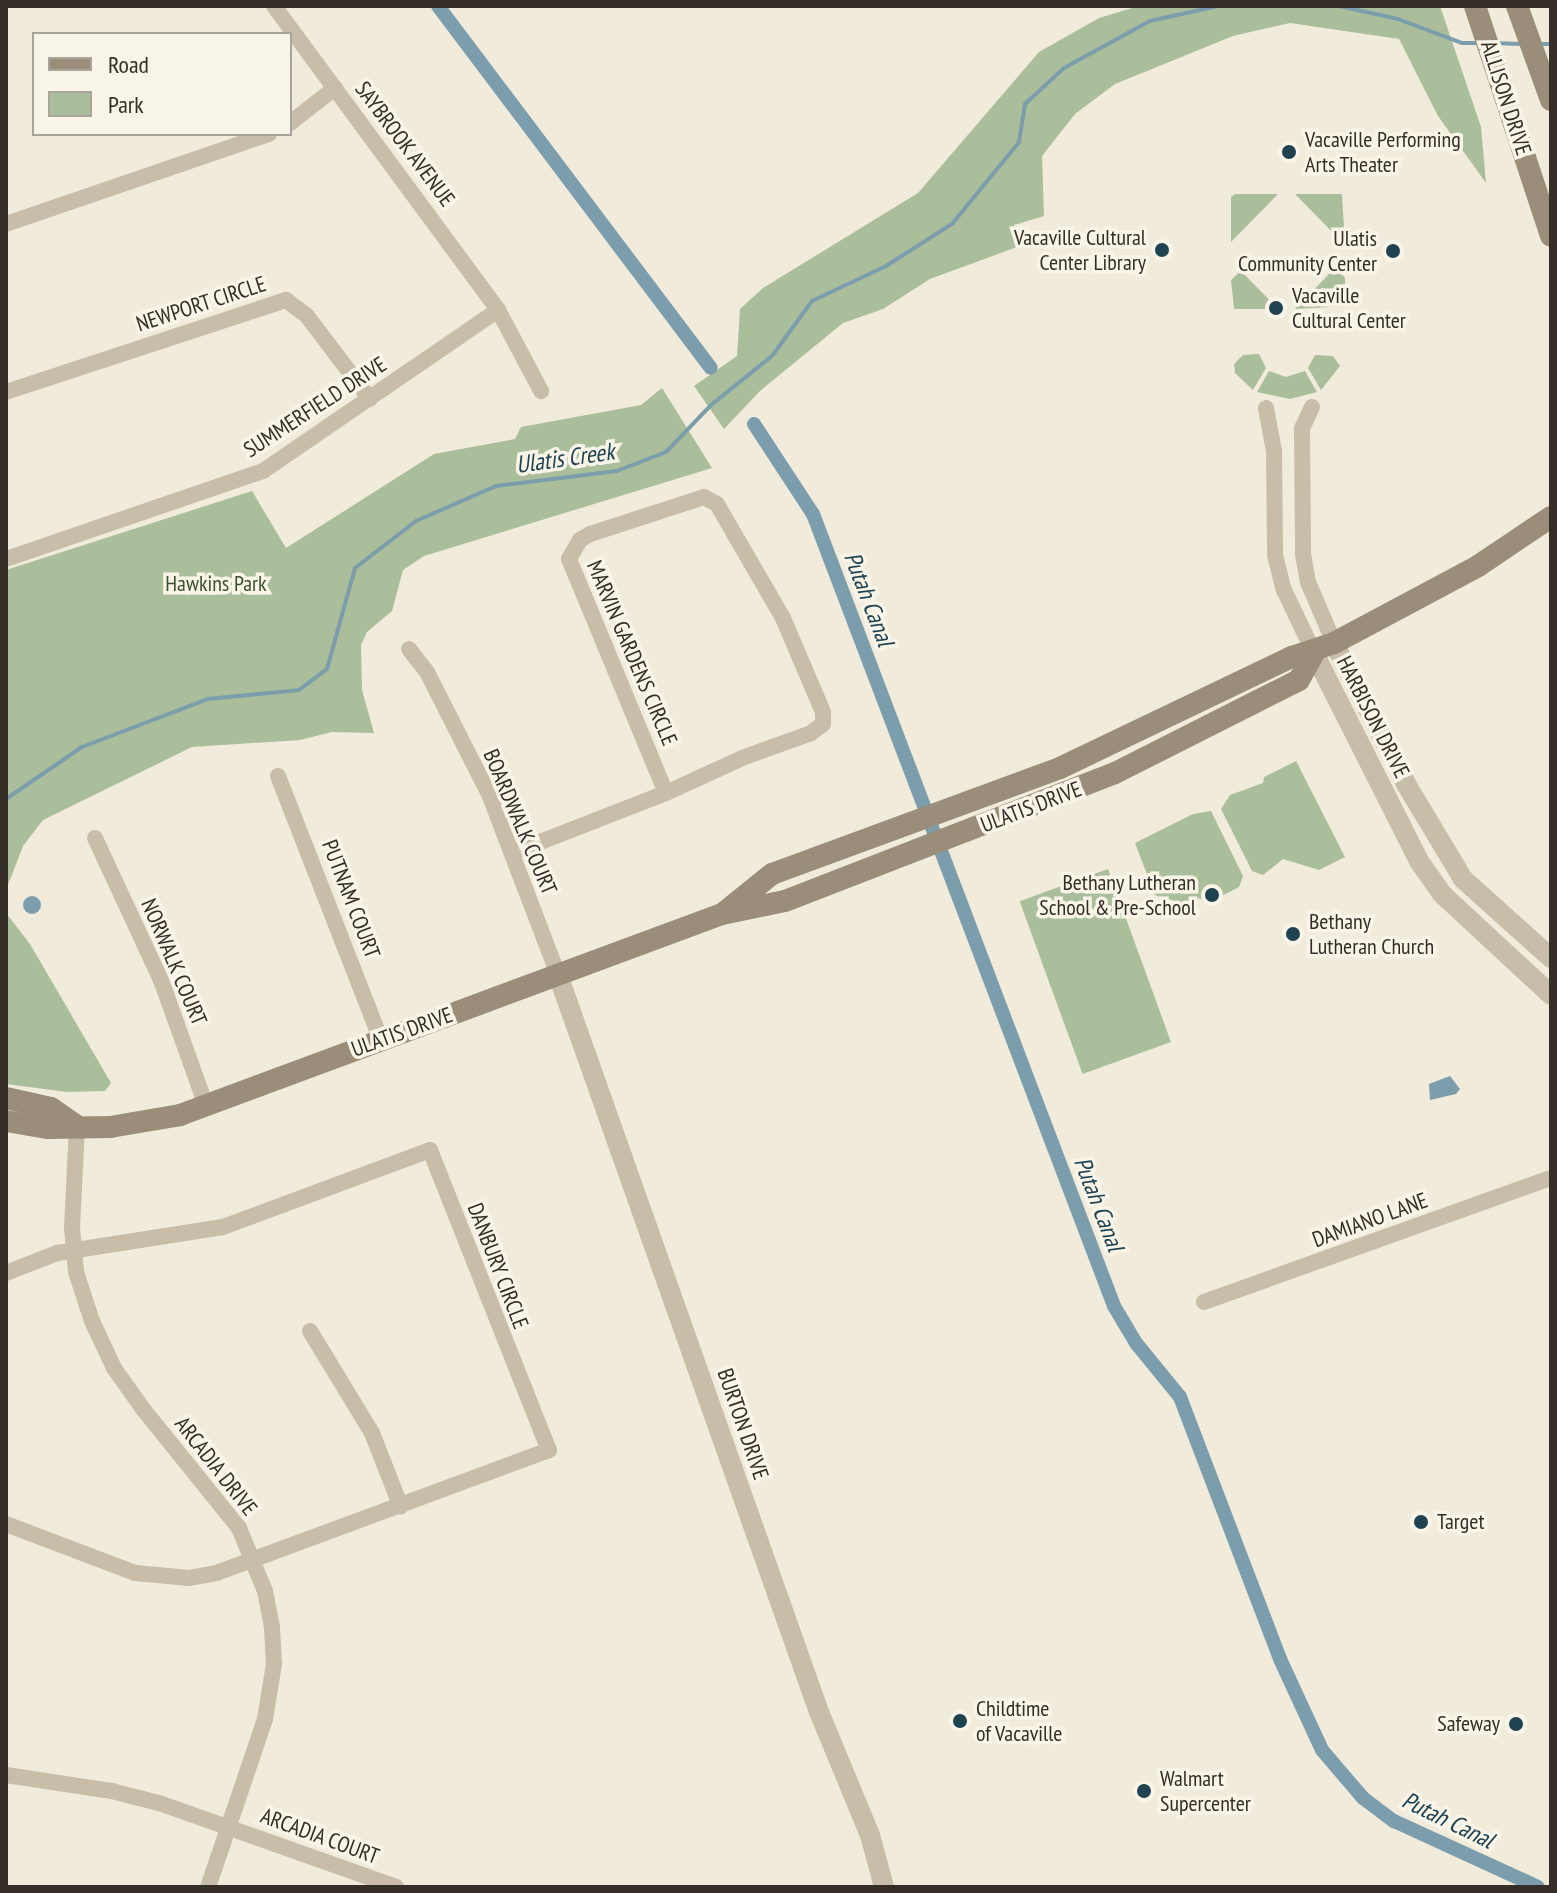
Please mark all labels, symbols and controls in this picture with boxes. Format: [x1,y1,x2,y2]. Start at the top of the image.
legend [32,32,292,136]
street label: ALLISON DRIVE [1475,38,1537,158]
text: Road [108,49,149,80]
street label: SAYBROOK AVENUE [349,76,461,212]
text: Park [108,89,144,120]
place label: Vacaville Performing Arts Theater [1305,126,1461,178]
marker: Vacaville Performing Arts Theater [1280,143,1298,161]
place label: Vacaville Cultural Center Library [1014,224,1146,276]
place label: Ulatis Community Center [1237,225,1377,276]
marker: Vacaville Cultural Center Library [1153,241,1171,259]
marker: Ulatis Community Center [1384,242,1402,260]
street label: NEWPORT CIRCLE [132,270,270,338]
place label: Vacaville Cultural Center [1292,282,1406,334]
marker: Vacaville Cultural Center [1267,299,1285,317]
street label: SUMMERFIELD DRIVE [239,351,391,463]
water label: Ulatis Creek [514,437,616,479]
water label: Putah Canal [838,548,900,650]
street label: MARVIN GARDENS CIRCLE [581,557,683,749]
park label: Hawkins Park [165,571,267,597]
street label: HARBISON DRIVE [1331,652,1415,782]
street label: BOARDWALK COURT [477,745,563,899]
street label: ULATIS DRIVE [977,776,1085,838]
street label: PUTNAM COURT [316,836,386,962]
place label: Bethany Lutheran School & Pre-School [1039,869,1196,920]
marker: Bethany Lutheran School & Pre-School [1203,886,1221,904]
street label: NORWALK COURT [135,894,213,1030]
place label: Bethany Lutheran Church [1309,908,1434,960]
marker: Bethany Lutheran Church [1284,925,1302,943]
street label: ULATIS DRIVE [348,1001,456,1063]
water label: Putah Canal [1068,1153,1130,1255]
street label: DAMIANO LANE [1309,1187,1431,1253]
street label: DANBURY CIRCLE [462,1199,534,1333]
street label: BURTON DRIVE [712,1365,774,1483]
street label: ARCADIA DRIVE [169,1411,263,1521]
place label: Target [1437,1509,1484,1535]
marker: Target [1412,1513,1430,1531]
place label: Childtime of Vacaville [976,1695,1063,1746]
place label: Safeway [1437,1711,1500,1737]
marker: Childtime of Vacaville [951,1712,969,1730]
marker: Safeway [1507,1715,1525,1733]
place label: Walmart Supercenter [1160,1765,1251,1816]
marker: Walmart Supercenter [1135,1782,1153,1800]
water label: Putah Canal [1397,1785,1499,1855]
street label: ARCADIA COURT [257,1802,383,1870]

